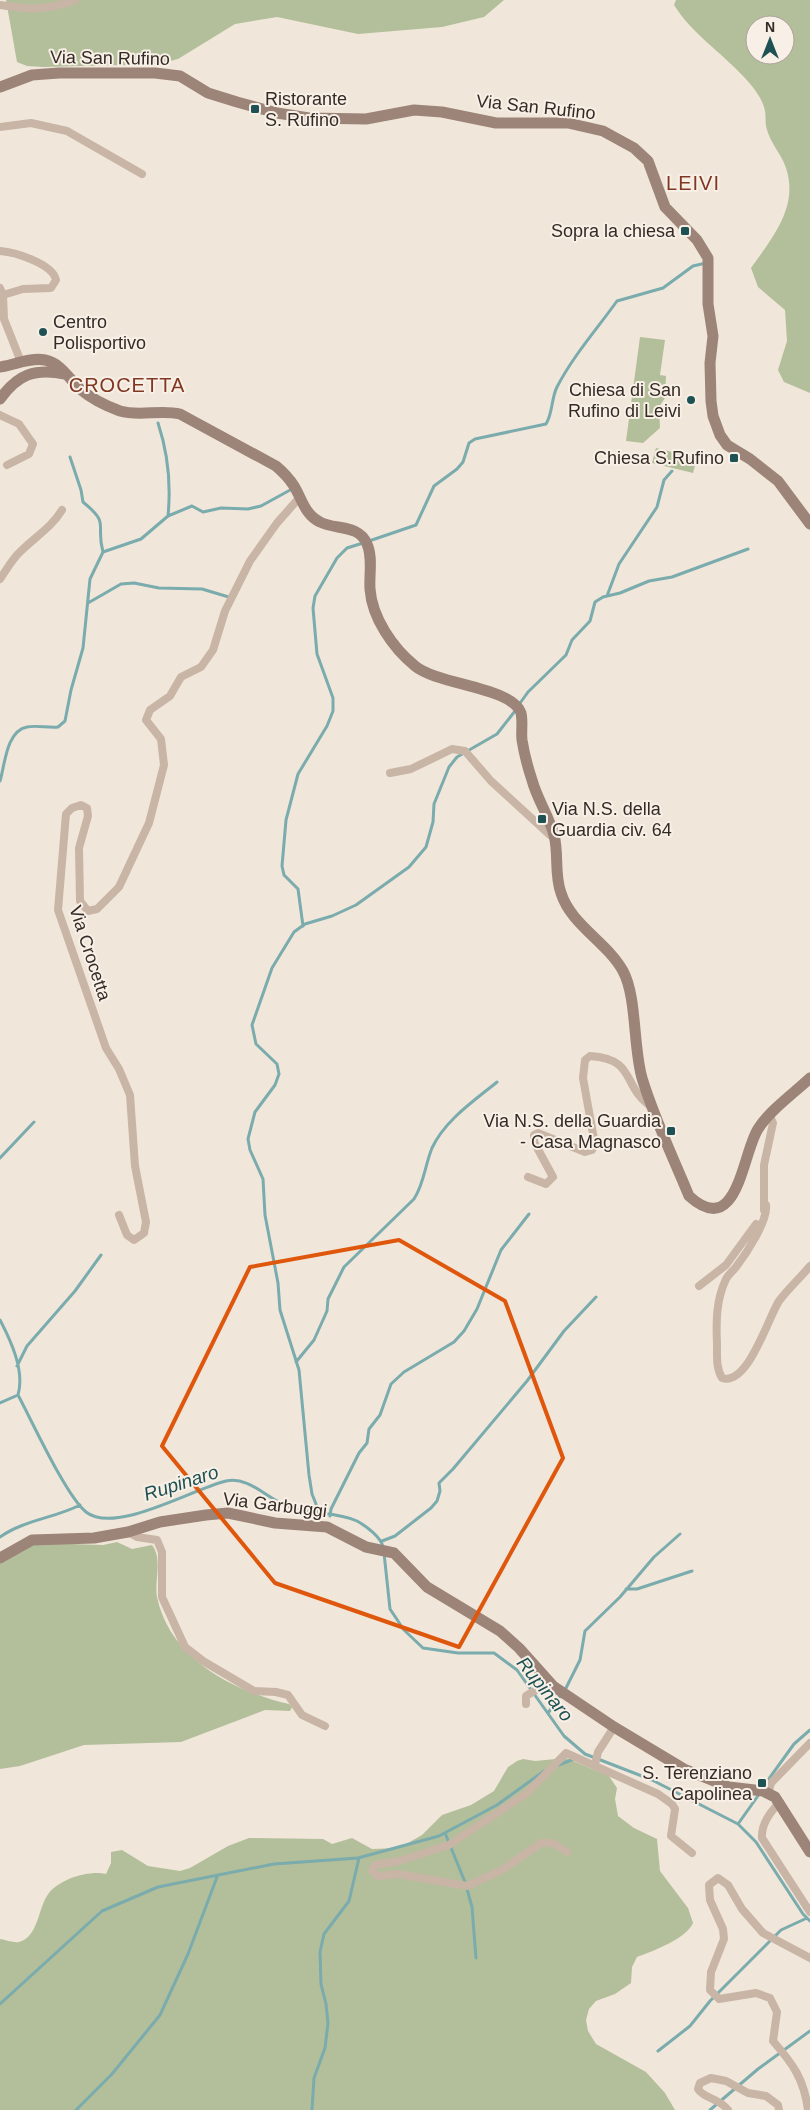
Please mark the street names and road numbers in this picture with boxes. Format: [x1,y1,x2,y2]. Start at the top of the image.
street label: Via San Rufino [50,47,170,69]
street label: Via San Rufino [475,91,597,123]
street label: Via Crocetta [65,903,115,1004]
street label: Via Garbuggi [222,1489,328,1521]

